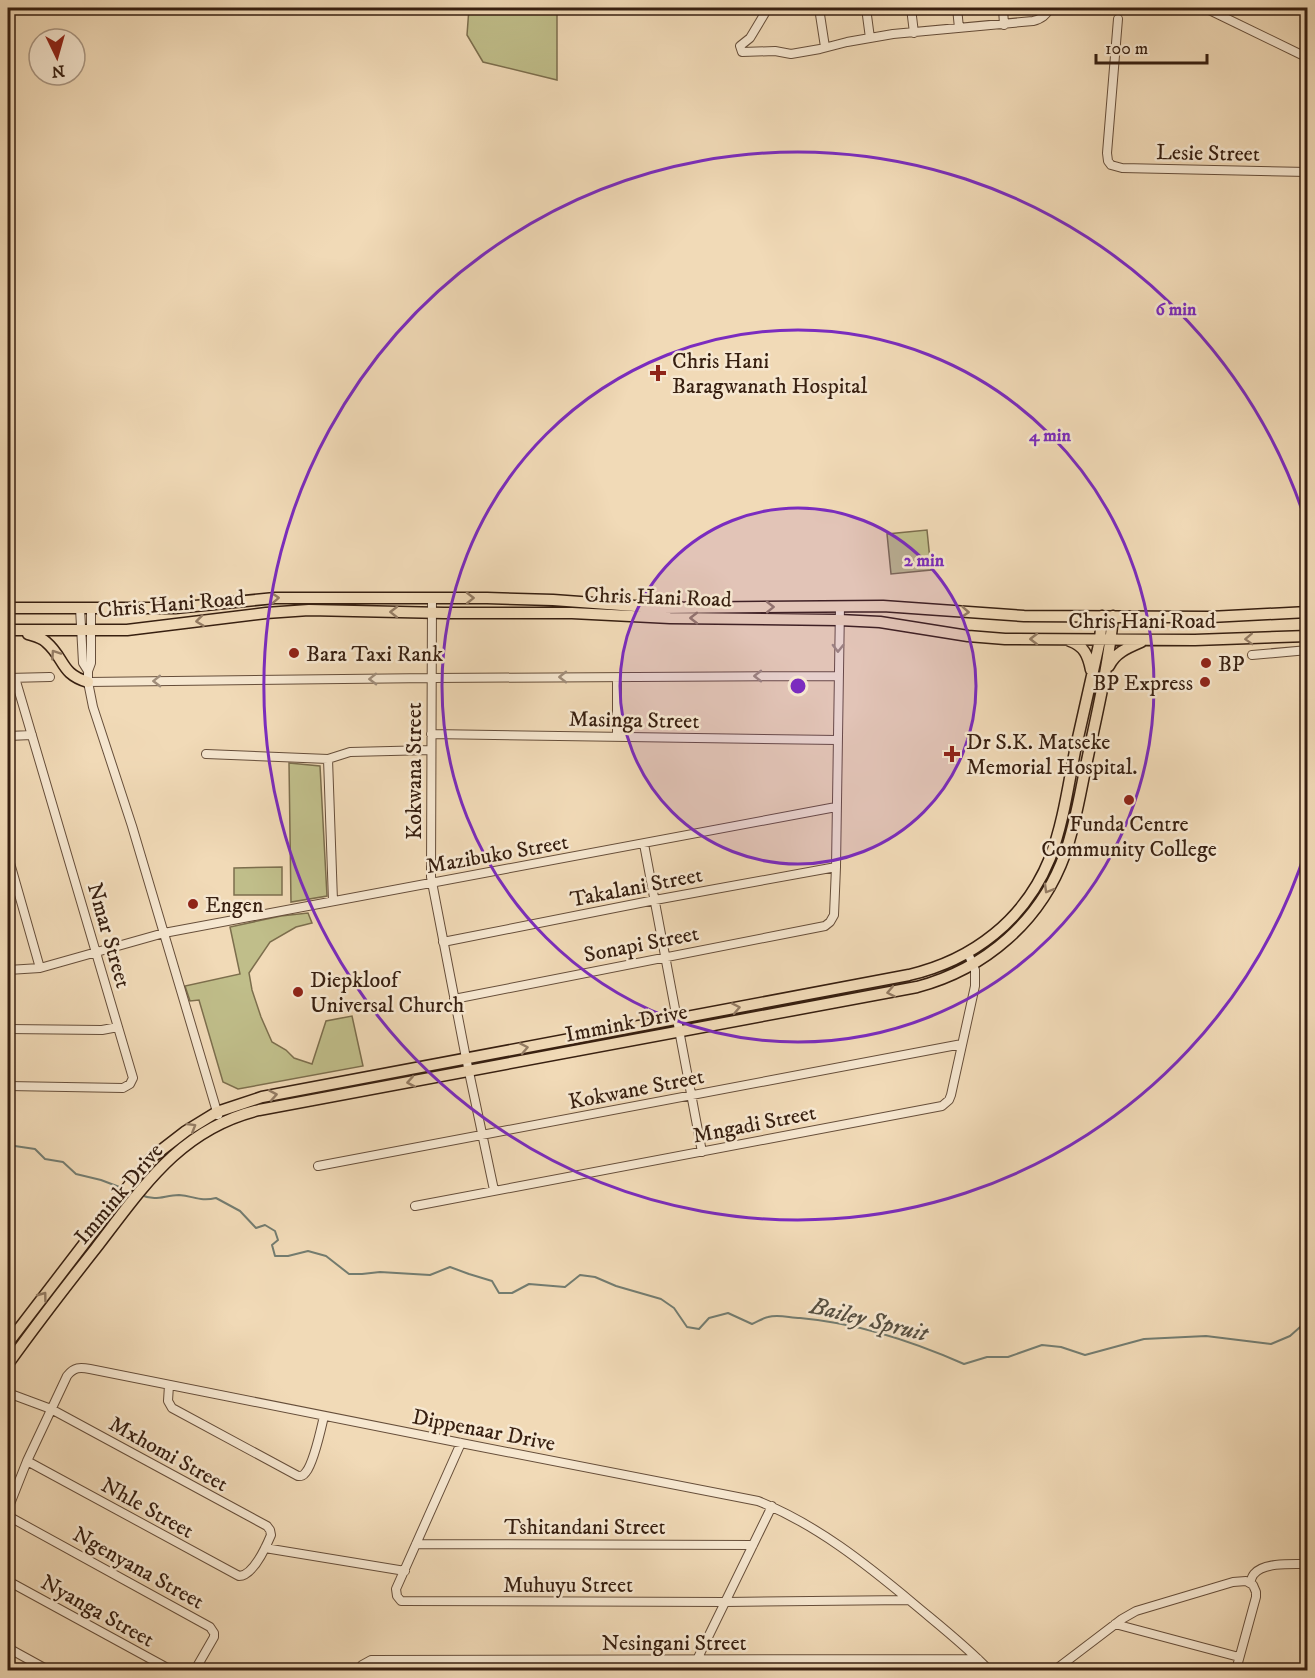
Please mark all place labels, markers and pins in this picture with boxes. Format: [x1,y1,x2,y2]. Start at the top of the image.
place label: Chris Hani Baragwanath Hospital [672,348,868,400]
marker: Chris Hani Baragwanath Hospital [649,364,667,382]
place label: Bara Taxi Rank [306,641,443,668]
marker: Bara Taxi Rank [287,646,301,660]
place label: BP [1218,651,1245,678]
marker: BP [1199,656,1213,670]
place label: BP Express [1092,670,1193,697]
marker: BP Express [1198,675,1212,689]
centre of rings [788,676,808,696]
place label: Dr S.K. Matseke Memorial Hospital. [966,729,1138,781]
marker: Dr S.K. Matseke Memorial Hospital. [943,745,961,763]
marker: Funda Centre Community College [1122,793,1136,807]
place label: Funda Centre Community College [1041,811,1217,863]
place label: Engen [205,892,264,919]
marker: Engen [186,897,200,911]
place label: Diepkloof Universal Church [310,967,465,1019]
marker: Diepkloof Universal Church [291,985,305,999]

